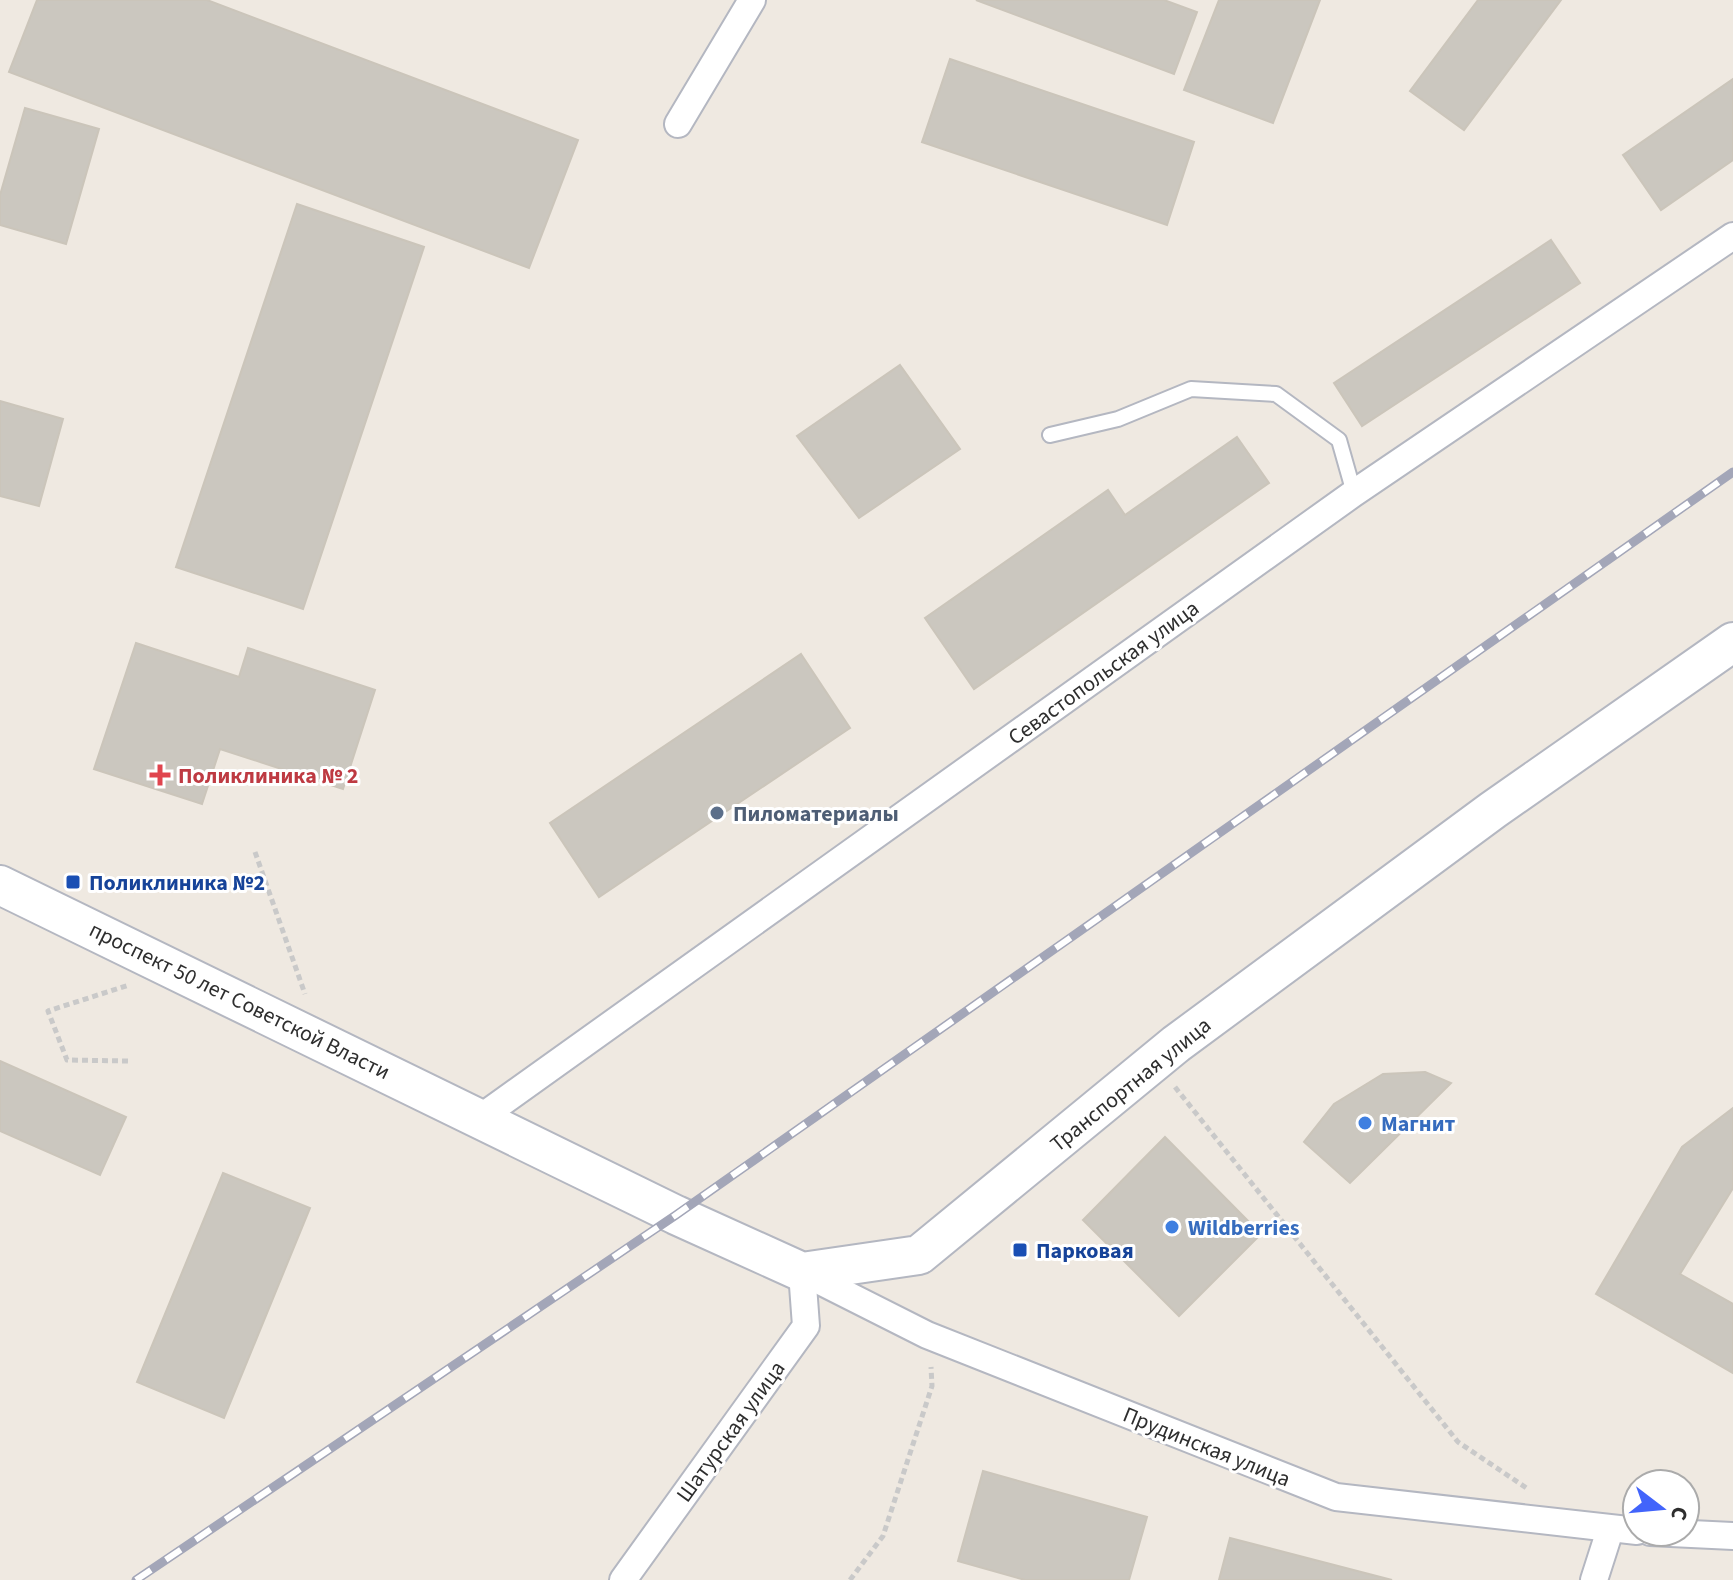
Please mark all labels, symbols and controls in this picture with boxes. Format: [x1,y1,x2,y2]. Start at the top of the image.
street label: Севастопольская улица [1002,593,1206,753]
place label: Поликлиника № 2 [178,760,358,792]
marker: Поликлиника № 2 [149,764,171,786]
place label: Пиломатериалы [733,798,899,830]
marker: Пиломатериалы [708,804,726,822]
place label: Поликлиника №2 [89,867,265,899]
marker: Поликлиника №2 [64,873,82,891]
street label: проспект 50 лет Советской Власти [84,914,395,1088]
street label: Транспортная улица [1043,1010,1218,1160]
place label: Магнит [1381,1108,1455,1140]
marker: Магнит [1356,1114,1374,1132]
place label: Wildberries [1188,1212,1300,1244]
marker: Wildberries [1163,1218,1181,1236]
place label: Парковая [1036,1235,1134,1267]
marker: Парковая [1011,1241,1029,1259]
street label: Шатурская улица [669,1354,793,1509]
street label: Прудинская улица [1118,1399,1295,1495]
north arrow [1621,1468,1701,1548]
text: С [1662,1503,1696,1524]

